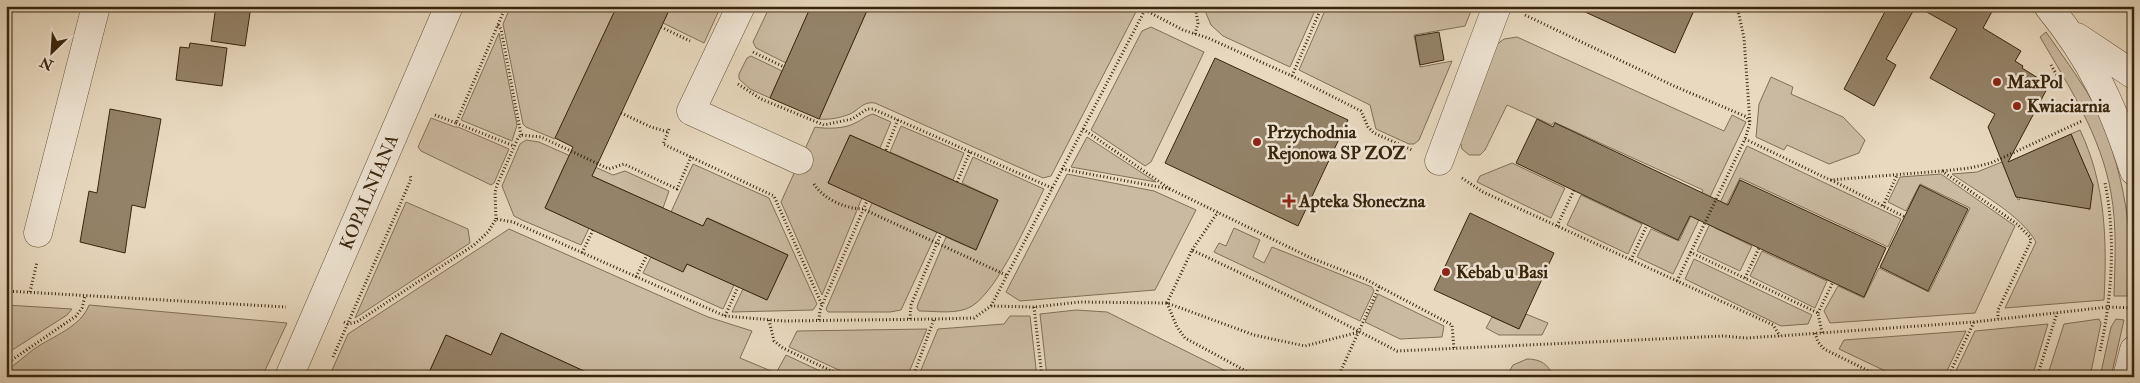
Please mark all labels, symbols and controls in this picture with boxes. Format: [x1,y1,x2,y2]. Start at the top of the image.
north arrow [28,28,78,78]
text: N [37,53,57,74]
place label: MaxPol [2006,71,2063,94]
marker: MaxPol [1991,76,2003,88]
place label: Kwiaciarnia [2027,95,2111,118]
marker: Kwiaciarnia [2011,100,2023,112]
place label: Przychodnia Rejonowa SP ZOZ [1267,121,1407,165]
street label: KOPALNIANA [335,131,404,253]
marker: Przychodnia Rejonowa SP ZOZ [1251,136,1263,148]
place label: Apteka Słoneczna [1298,190,1426,213]
marker: Apteka Słoneczna [1283,195,1295,207]
place label: Kebab u Basi [1456,261,1548,284]
marker: Kebab u Basi [1440,266,1452,278]

